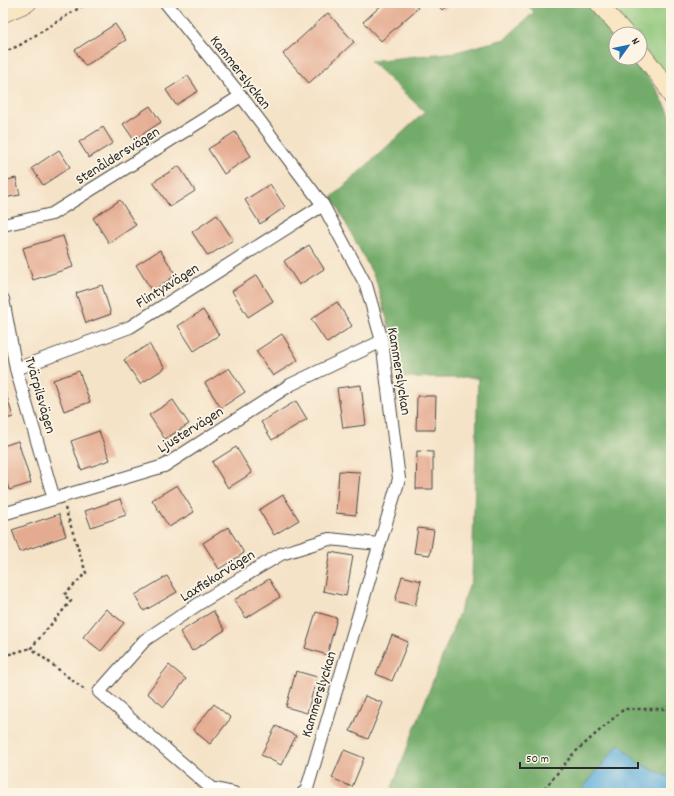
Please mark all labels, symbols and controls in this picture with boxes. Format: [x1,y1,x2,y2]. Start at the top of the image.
north arrow [608,26,648,66]
street label: Kammerslyckan [203,31,275,115]
text: N [627,35,643,49]
street label: Stenåldersvägen [71,122,165,191]
street label: Flintyxvägen [132,259,204,315]
street label: Kammerslyckan [380,326,416,417]
street label: Tvärpilsvägen [18,355,61,436]
street label: Ljustervägen [154,402,228,460]
street label: Laxfiskarvägen [176,545,260,608]
street label: Kammerslyckan [296,649,343,740]
scale bar [520,744,638,770]
text: 50 m [526,751,549,768]

